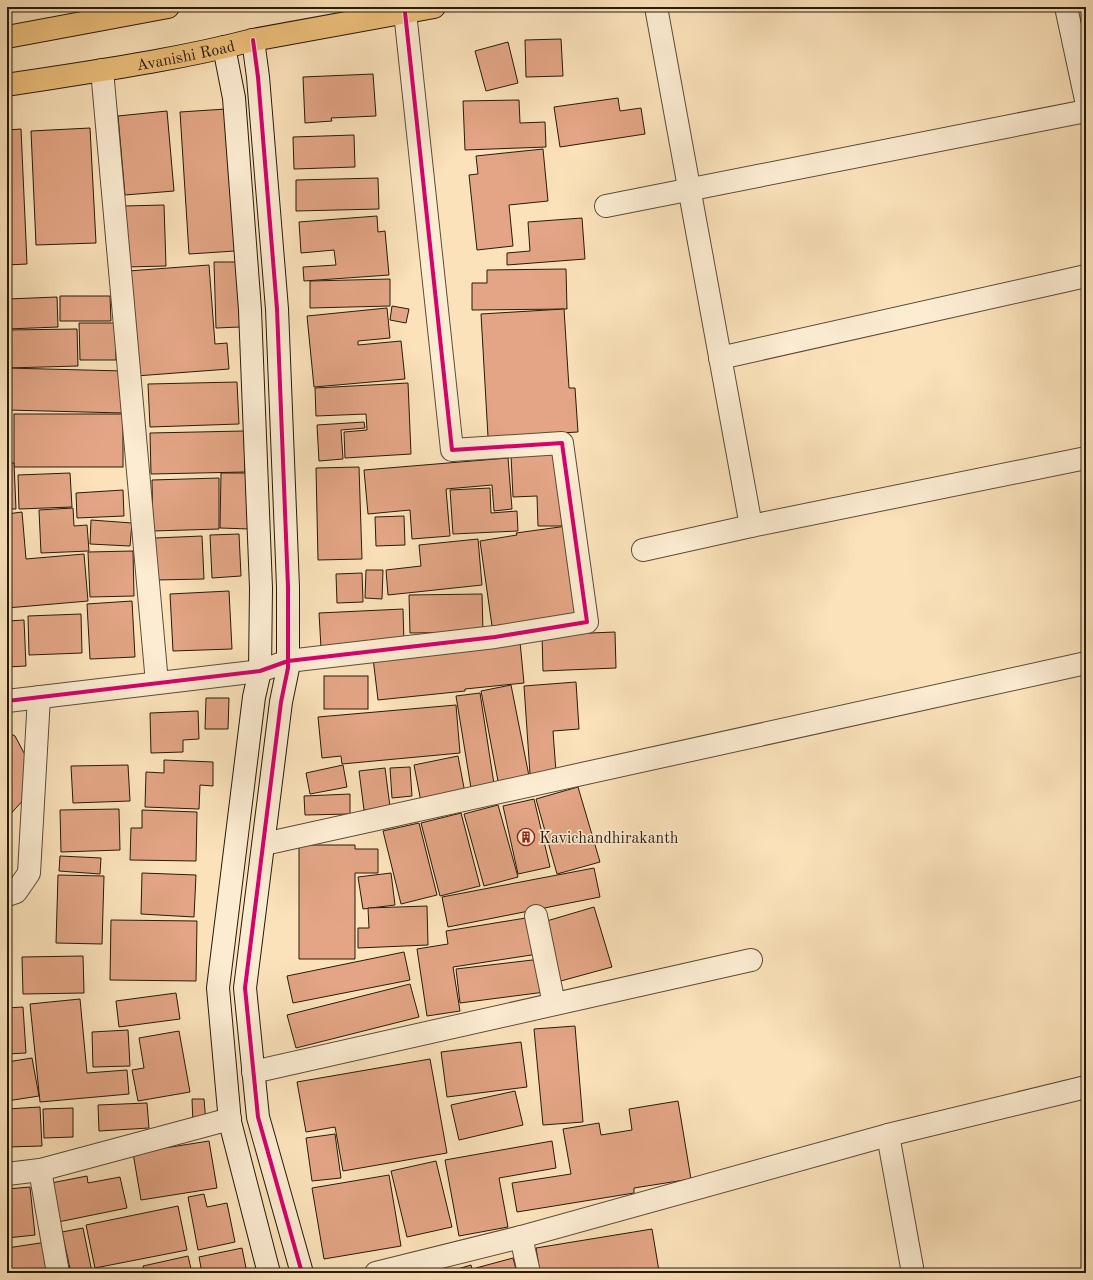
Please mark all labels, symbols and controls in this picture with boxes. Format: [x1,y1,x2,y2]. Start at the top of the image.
street label: Avanishi Road [135,39,237,74]
building icon: Kavichandhirakanth [516,827,536,847]
place label: Kavichandhirakanth [539,831,679,847]

